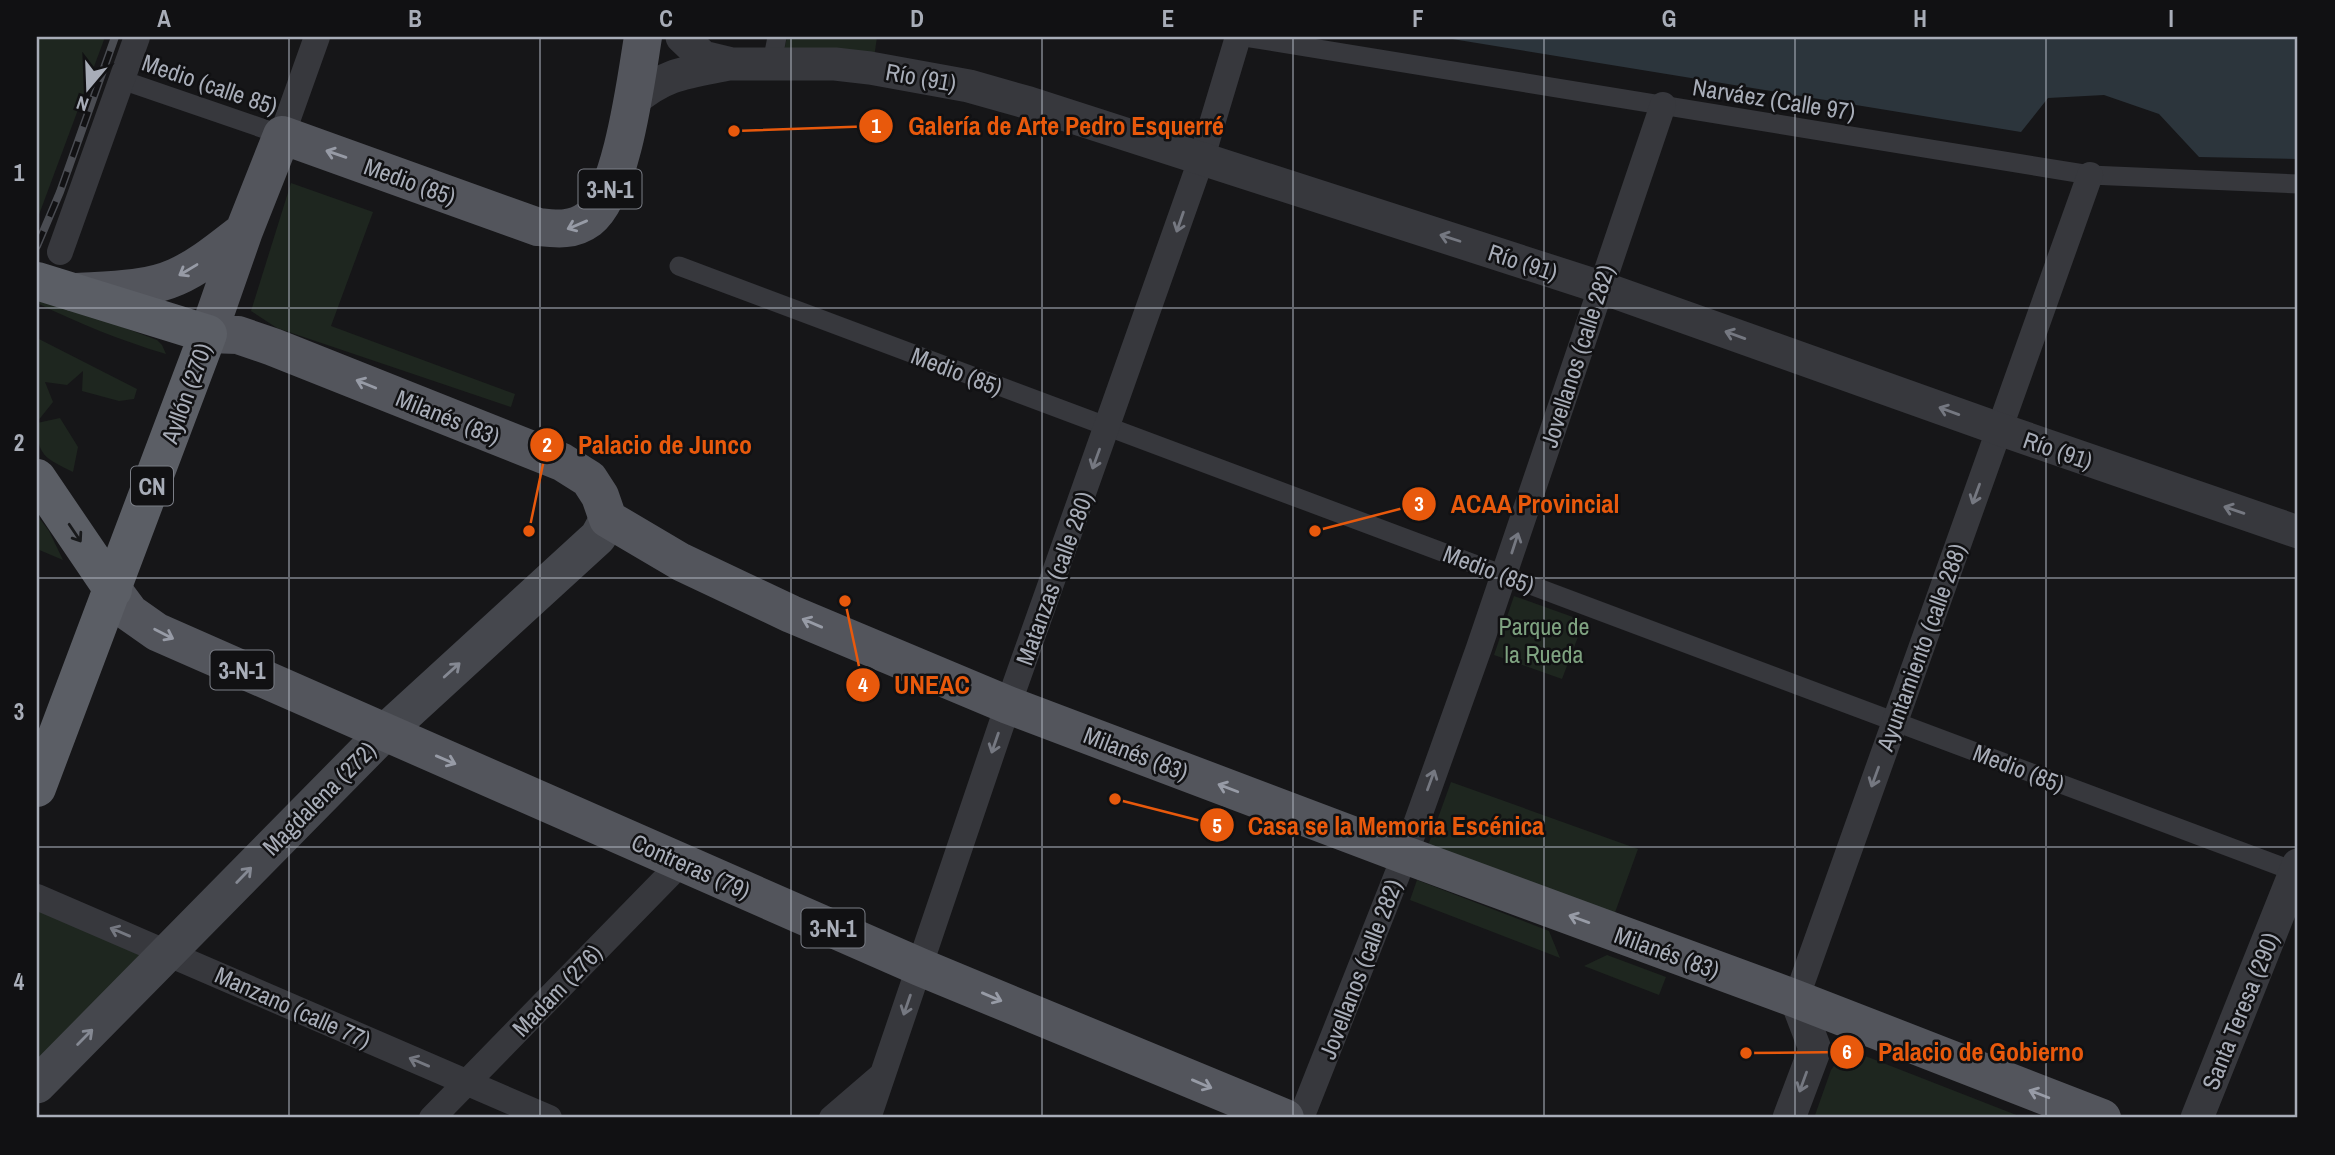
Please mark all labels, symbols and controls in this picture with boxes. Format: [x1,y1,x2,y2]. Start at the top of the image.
text: A [157,3,171,34]
text: B [408,3,422,34]
text: C [659,3,673,34]
text: D [910,3,924,34]
text: E [1162,3,1174,34]
text: F [1412,3,1424,34]
text: G [1662,3,1676,34]
text: H [1913,3,1927,34]
text: I [2168,3,2174,34]
street label: Medio (calle 85) [138,46,282,122]
north arrow [52,52,122,122]
street label: Río (91) [883,55,959,99]
street label: Narváez (Calle 97) [1690,70,1858,128]
text: N [73,90,92,118]
callout: Galería de Arte Pedro Esquerré [858,102,1238,149]
text: Galería de Arte Pedro Esquerré [908,108,1224,143]
text: 1 [871,111,881,140]
one-way arrow [325,147,347,159]
street label: Medio (85) [360,150,460,212]
text: 1 [14,157,25,188]
road number: 3-N-1 [578,170,642,208]
one-way arrow [1173,210,1185,232]
one-way arrow [567,219,588,232]
one-way arrow [1439,231,1461,244]
street label: Río (91) [1484,236,1562,288]
street label: Jovellanos (calle 282) [1532,261,1622,451]
one-way arrow [179,263,199,277]
one-way arrow [1724,328,1746,341]
street label: Ayllón (270) [153,338,219,449]
street label: Medio (85) [907,339,1007,403]
one-way arrow [355,376,377,389]
street label: Milanés (83) [391,382,505,452]
one-way arrow [1939,404,1961,416]
callout: Palacio de Junco [529,421,766,468]
street label: Río (91) [2019,423,2097,477]
text: 2 [14,427,24,458]
text: Palacio de Junco [578,427,752,462]
text: 2 [542,430,552,459]
one-way arrow [1089,448,1101,470]
road number: CN [131,466,173,506]
callout: ACAA Provincial [1401,480,1634,527]
one-way arrow [1969,482,1981,504]
text: ACAA Provincial [1451,486,1619,521]
street label: Matanzas (calle 280) [1008,487,1100,669]
text: 3 [1414,489,1424,518]
one-way arrow [2223,503,2245,515]
one-way arrow [69,523,83,543]
one-way arrow [1510,532,1523,554]
street label: Medio (85) [1439,537,1539,601]
street label: Ayuntamiento (calle 288) [1868,539,1973,756]
park label: Parque de la Rueda [1499,610,1589,670]
one-way arrow [802,616,823,629]
one-way arrow [153,628,174,641]
road number: 3-N-1 [210,650,274,690]
callout: UNEAC [845,661,984,708]
one-way arrow [443,662,461,678]
text: UNEAC [894,667,970,702]
text: 4 [858,670,868,699]
text: 3 [14,696,24,727]
street label: Milanés (83) [1079,718,1193,788]
one-way arrow [988,732,1000,754]
street label: Magdalena (272) [255,734,383,862]
street label: Medio (85) [1969,736,2069,800]
one-way arrow [435,754,456,767]
one-way arrow [1868,765,1880,787]
one-way arrow [1426,770,1439,792]
one-way arrow [1218,781,1240,794]
callout: Casa se la Memoria Escénica [1199,802,1559,849]
text: Casa se la Memoria Escénica [1248,808,1544,843]
text: 5 [1212,811,1222,840]
street label: Contreras (79) [627,826,755,906]
one-way arrow [235,866,252,883]
street label: Jovellanos (calle 282) [1311,874,1409,1064]
road number: 3-N-1 [802,909,864,948]
one-way arrow [1569,912,1591,925]
street label: Milanés (83) [1610,918,1724,986]
one-way arrow [110,925,131,938]
street label: Santa Teresa (290) [2194,928,2286,1094]
street label: Madam (276) [505,937,609,1043]
street label: Manzano (calle 77) [210,958,376,1056]
text: 4 [14,966,25,997]
one-way arrow [981,991,1002,1004]
one-way arrow [900,994,913,1016]
callout: Palacio de Gobierno [1829,1028,2098,1075]
one-way arrow [76,1029,93,1046]
text: Palacio de Gobierno [1878,1034,2084,1069]
text: 6 [1842,1037,1852,1066]
one-way arrow [408,1055,430,1068]
one-way arrow [1795,1070,1808,1092]
one-way arrow [1191,1078,1212,1091]
one-way arrow [2028,1086,2050,1099]

